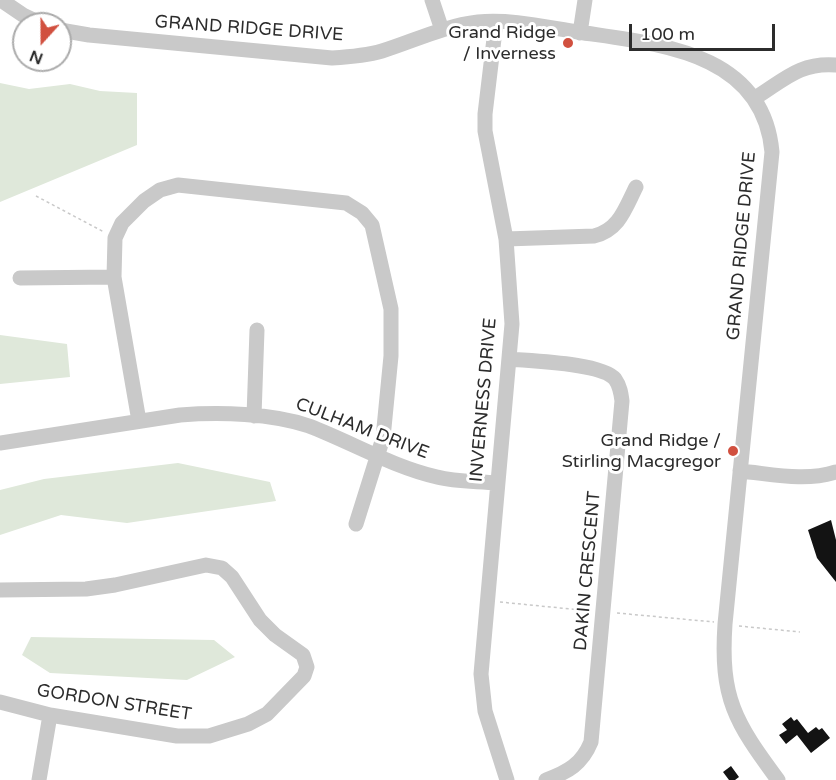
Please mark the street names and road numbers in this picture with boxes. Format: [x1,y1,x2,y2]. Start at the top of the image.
street label: GRAND RIDGE DRIVE [154,12,344,46]
street label: GRAND RIDGE DRIVE [723,151,761,341]
street label: INVERNESS DRIVE [466,317,502,483]
street label: CULHAM DRIVE [292,394,432,464]
street label: DAKIN CRESCENT [570,490,606,652]
street label: GORDON STREET [35,680,193,726]

